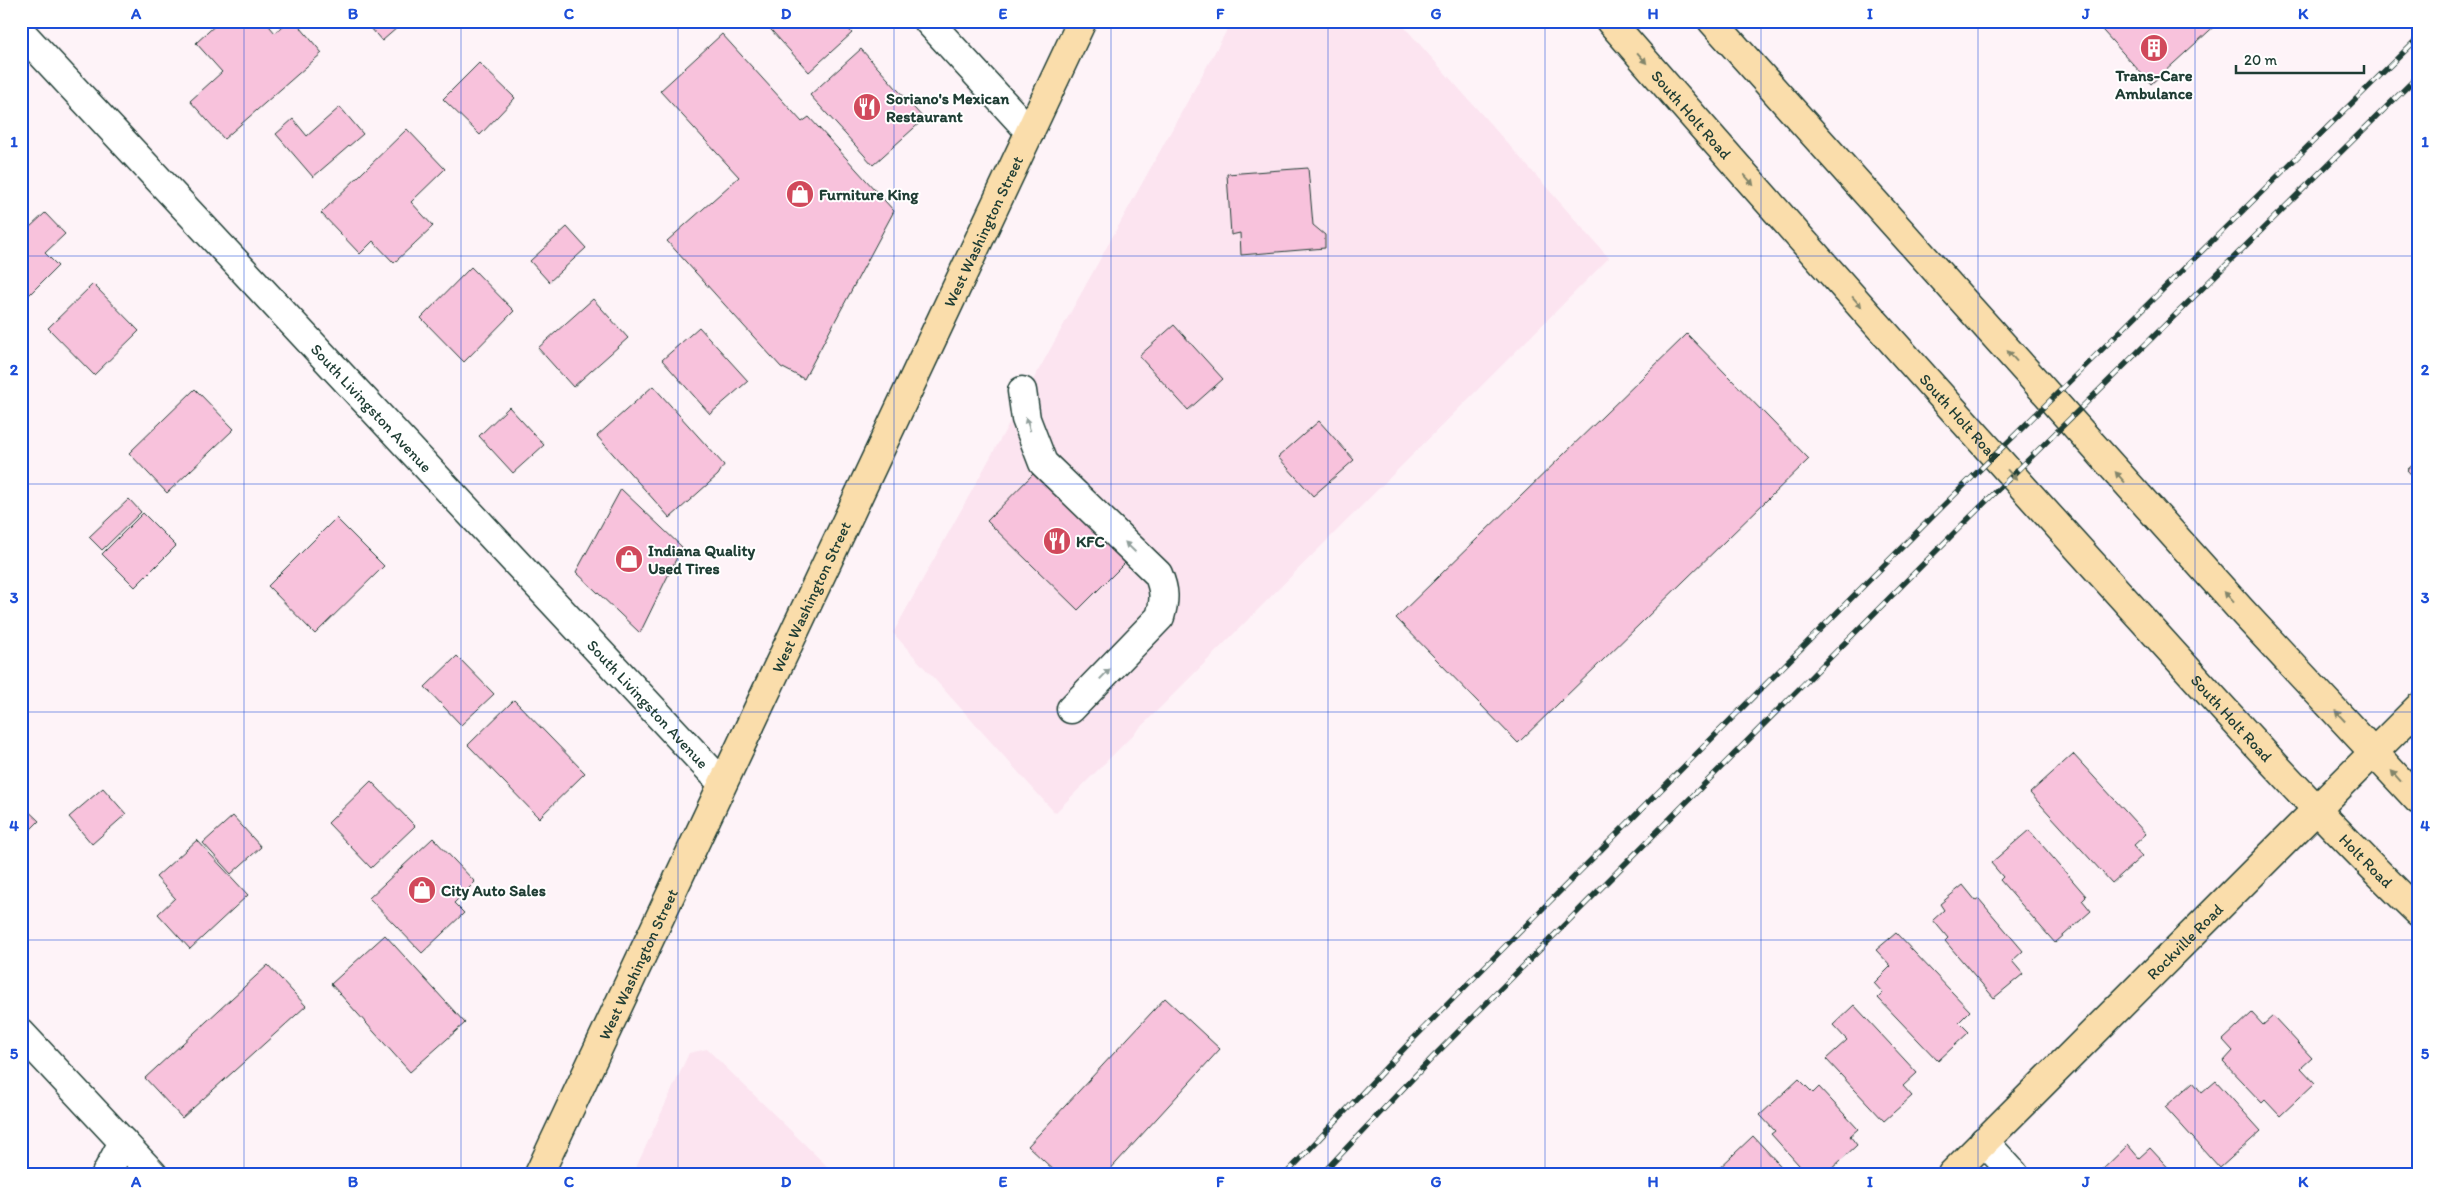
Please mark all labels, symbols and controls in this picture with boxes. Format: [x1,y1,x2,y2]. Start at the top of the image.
text: A [130,4,142,23]
text: B [348,4,359,23]
text: C [564,4,575,23]
text: D [781,4,792,23]
text: E [999,4,1008,23]
text: F [1216,4,1225,23]
text: G [1430,4,1442,23]
text: H [1647,4,1659,23]
text: I [1867,4,1873,23]
text: J [2081,4,2090,23]
text: K [2298,4,2309,23]
building icon: Trans-Care Ambulance [2139,33,2169,63]
scale bar [2236,42,2364,74]
text: 20 m [2244,51,2278,69]
one-way arrow [1636,52,1647,64]
street label: South Holt Road [1647,66,1735,163]
place label: Trans-Care Ambulance [2114,66,2193,103]
place label: Soriano's Mexican Restaurant [886,89,1010,126]
restaurant icon: Soriano's Mexican Restaurant [852,92,882,122]
text: 1 [10,132,18,151]
text: 1 [2421,132,2429,151]
street label: West Washington Street [940,153,1027,310]
one-way arrow [1743,174,1755,186]
shop icon: Furniture King [785,179,815,209]
place label: Furniture King [819,185,919,205]
one-way arrow [1851,295,1862,308]
street label: South Livingston Avenue [307,340,436,476]
one-way arrow [2006,351,2018,363]
text: 2 [10,360,19,379]
text: 2 [2421,360,2430,379]
street label: South Holt Road [1916,370,2005,466]
one-way arrow [1024,417,1031,432]
one-way arrow [2006,468,2018,480]
one-way arrow [2115,470,2126,483]
street label: West Washington Street [768,518,855,676]
restaurant icon: KFC [1042,526,1072,556]
place label: KFC [1076,532,1106,551]
place label: Indiana Quality Used Tires [648,541,755,578]
one-way arrow [1125,541,1137,553]
shop icon: Indiana Quality Used Tires [614,544,644,574]
text: 3 [10,588,19,607]
text: 3 [2421,588,2430,607]
one-way arrow [2223,592,2235,604]
street label: South Livingston Avenue [583,636,712,772]
one-way arrow [1099,668,1111,680]
street label: South Holt Road [2187,671,2276,766]
one-way arrow [2335,710,2347,722]
one-way arrow [2390,770,2402,782]
text: 4 [9,816,19,835]
text: 4 [2420,816,2430,835]
street label: Holt Road [2335,830,2397,892]
shop icon: City Auto Sales [407,875,437,905]
place label: City Auto Sales [441,881,546,901]
street label: West Washington Street [595,886,682,1043]
street label: Rockville Road [2143,900,2227,984]
text: 5 [10,1044,19,1063]
text: 5 [2421,1044,2430,1063]
text: A [130,1172,142,1191]
text: B [348,1172,359,1191]
text: C [564,1172,575,1191]
text: D [781,1172,792,1191]
text: E [999,1172,1008,1191]
text: F [1216,1172,1225,1191]
text: G [1430,1172,1442,1191]
text: H [1647,1172,1659,1191]
text: I [1867,1172,1873,1191]
text: J [2081,1172,2090,1191]
text: K [2298,1172,2309,1191]

